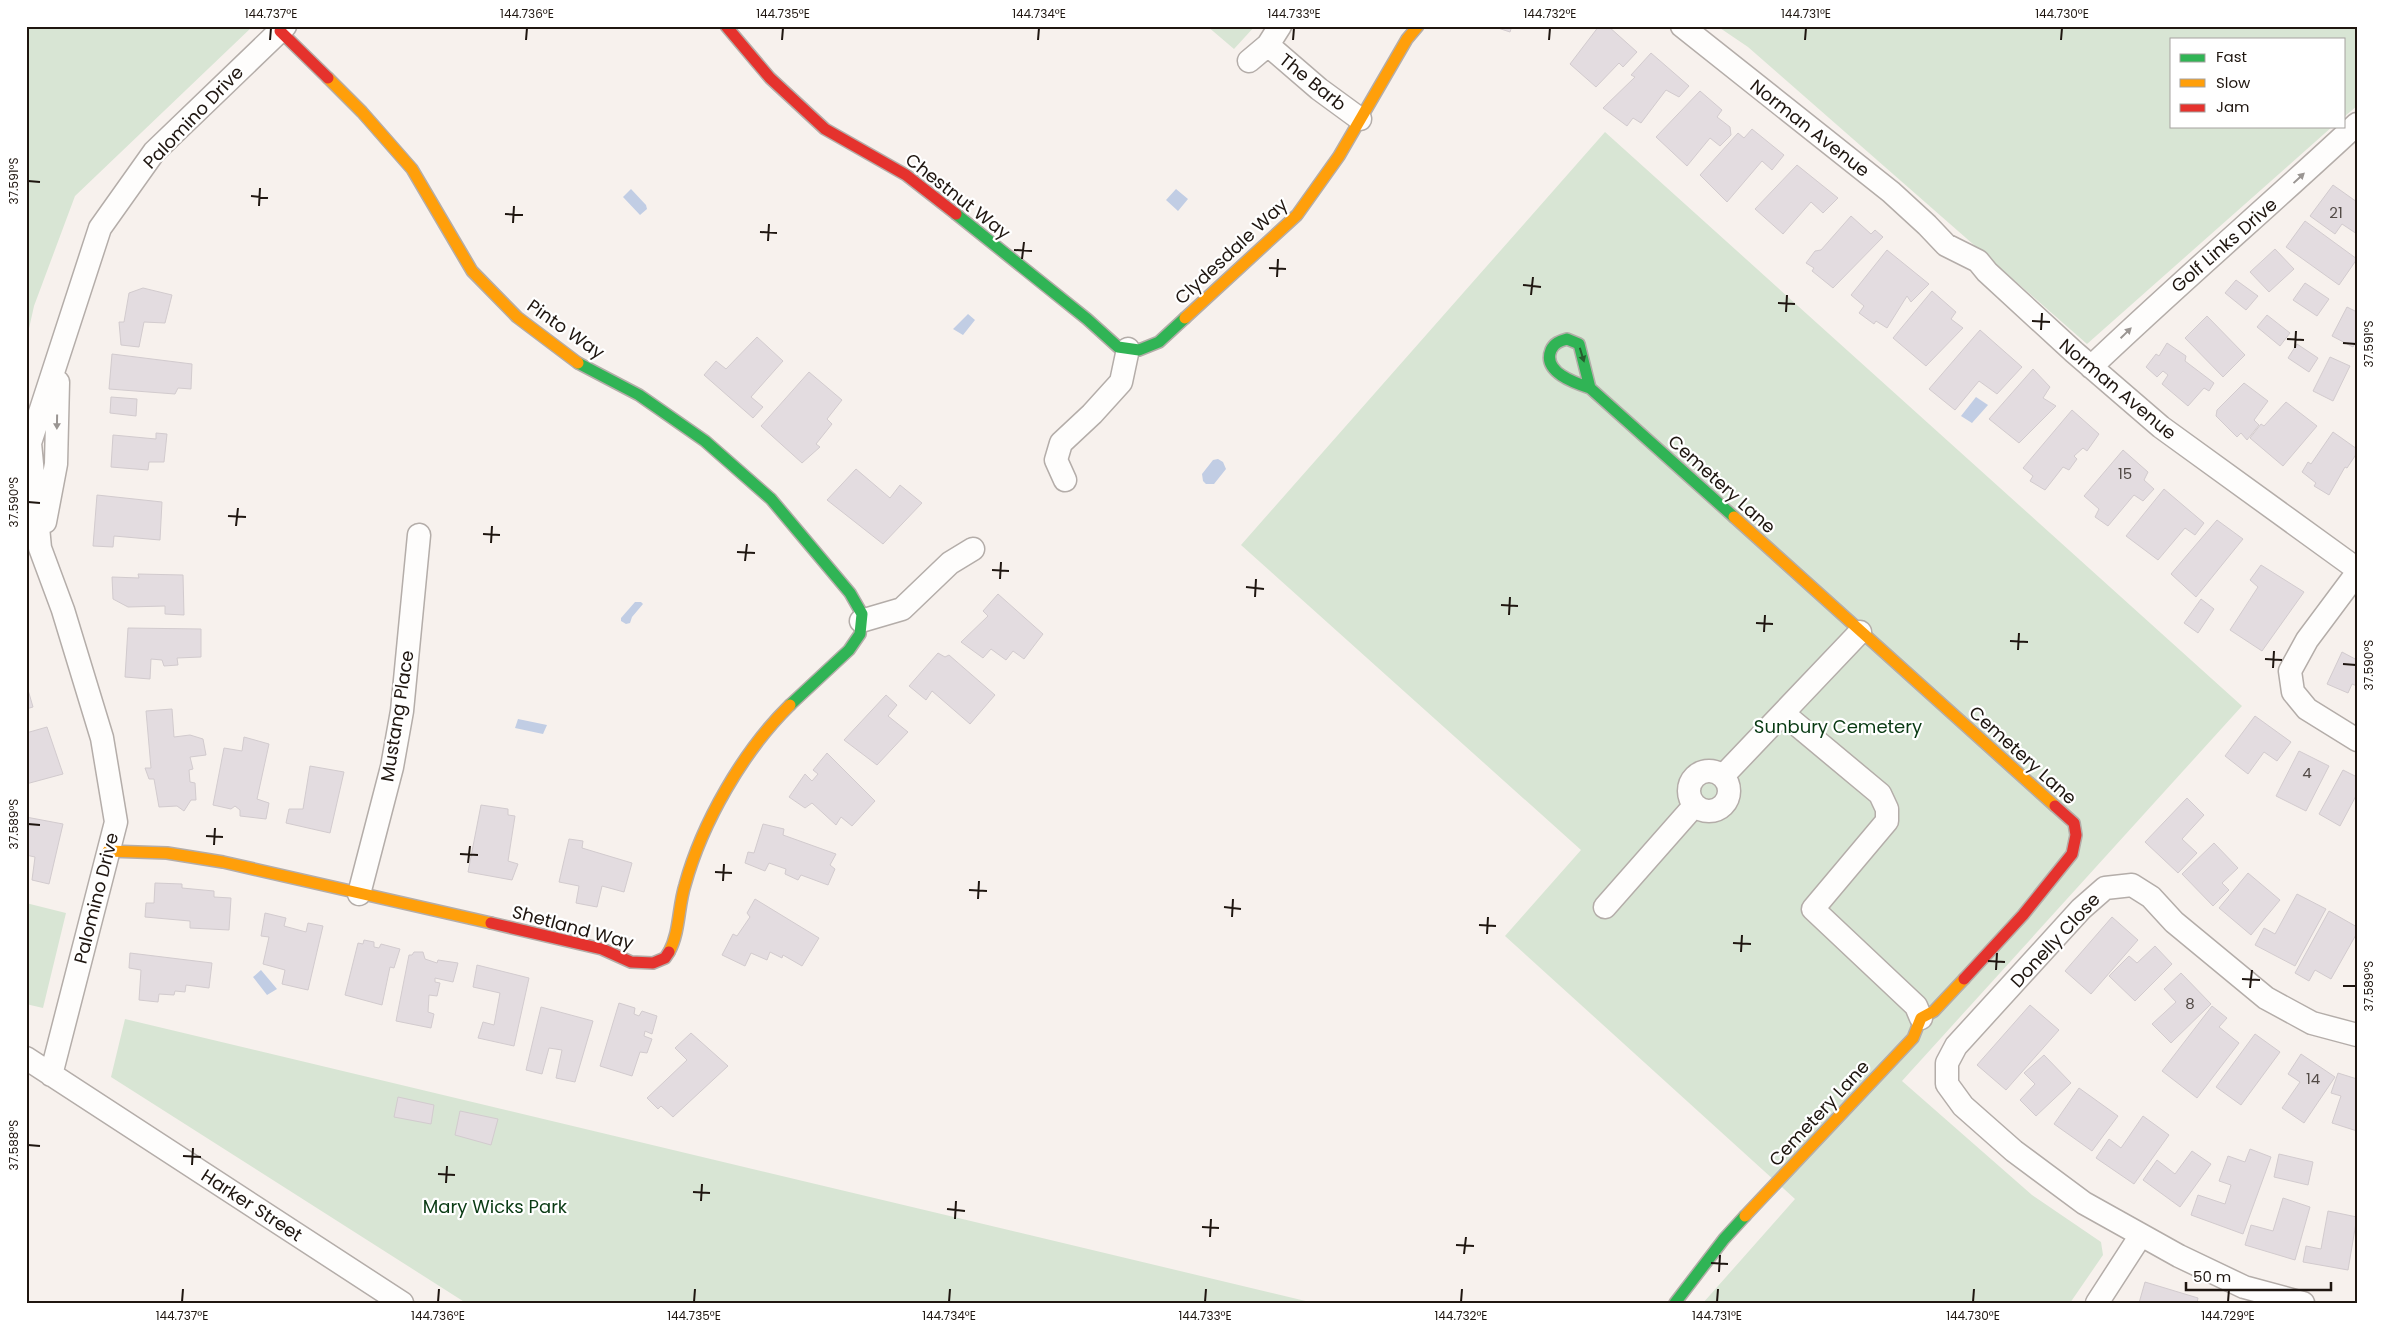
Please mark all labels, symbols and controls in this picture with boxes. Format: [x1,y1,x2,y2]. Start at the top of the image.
text: 144.737°E [245,5,297,22]
text: 144.736°E [500,5,554,22]
text: 144.735°E [756,5,810,22]
text: 144.734°E [1012,5,1066,22]
text: 144.733°E [1267,5,1321,22]
text: 144.732°E [1523,5,1577,22]
text: 144.731°E [1781,5,1831,22]
text: 144.730°E [2035,5,2089,22]
legend [2170,38,2346,128]
text: Fast [2216,46,2247,67]
street label: The Barb [1274,47,1352,117]
street label: Palomino Drive [137,60,249,174]
text: Slow [2216,72,2251,93]
street label: Norman Avenue [1745,73,1875,183]
text: Jam [2216,96,2250,117]
street label: Chestnut Way [900,147,1016,245]
text: 37.591°S [5,157,22,205]
one-way arrow [2293,172,2305,184]
street label: Clydesdale Way [1169,192,1293,310]
street label: Golf Links Drive [2166,192,2282,298]
house number: 21 [2329,202,2343,223]
street label: Pinto Way [522,293,610,365]
text: 37.591°S [2360,320,2377,368]
one-way arrow [2120,327,2132,339]
street label: Norman Avenue [2054,333,2182,445]
one-way arrow [1579,347,1587,362]
one-way arrow [52,415,60,431]
street label: Cemetery Lane [1663,429,1781,539]
house number: 15 [2118,463,2132,484]
text: 37.590°S [5,477,22,527]
text: 37.590°S [2360,640,2377,690]
street label: Mustang Place [374,648,420,784]
street label: Cemetery Lane [1964,700,2082,810]
park label: Sunbury Cemetery [1754,714,1922,739]
house number: 4 [2302,762,2312,783]
text: 37.589°S [5,799,22,849]
street label: Palomino Drive [68,830,124,966]
street label: Donelly Close [2005,887,2105,993]
street label: Shetland Way [510,899,636,955]
text: 37.589°S [2360,961,2377,1011]
house number: 8 [2185,993,2195,1014]
street label: Cemetery Lane [1763,1054,1875,1172]
house number: 14 [2306,1068,2320,1089]
text: 37.588°S [5,1120,22,1170]
street label: Harker Street [197,1163,307,1247]
park label: Mary Wicks Park [423,1194,568,1219]
scale bar [2186,1259,2330,1291]
text: 50 m [2193,1266,2231,1287]
text: 144.737°E [156,1307,208,1324]
text: 144.736°E [411,1307,465,1324]
text: 144.735°E [667,1307,721,1324]
text: 144.734°E [922,1307,976,1324]
text: 144.733°E [1178,1307,1232,1324]
text: 144.732°E [1434,1307,1488,1324]
text: 144.731°E [1692,1307,1742,1324]
text: 144.730°E [1946,1307,2000,1324]
text: 144.729°E [2201,1307,2255,1324]

